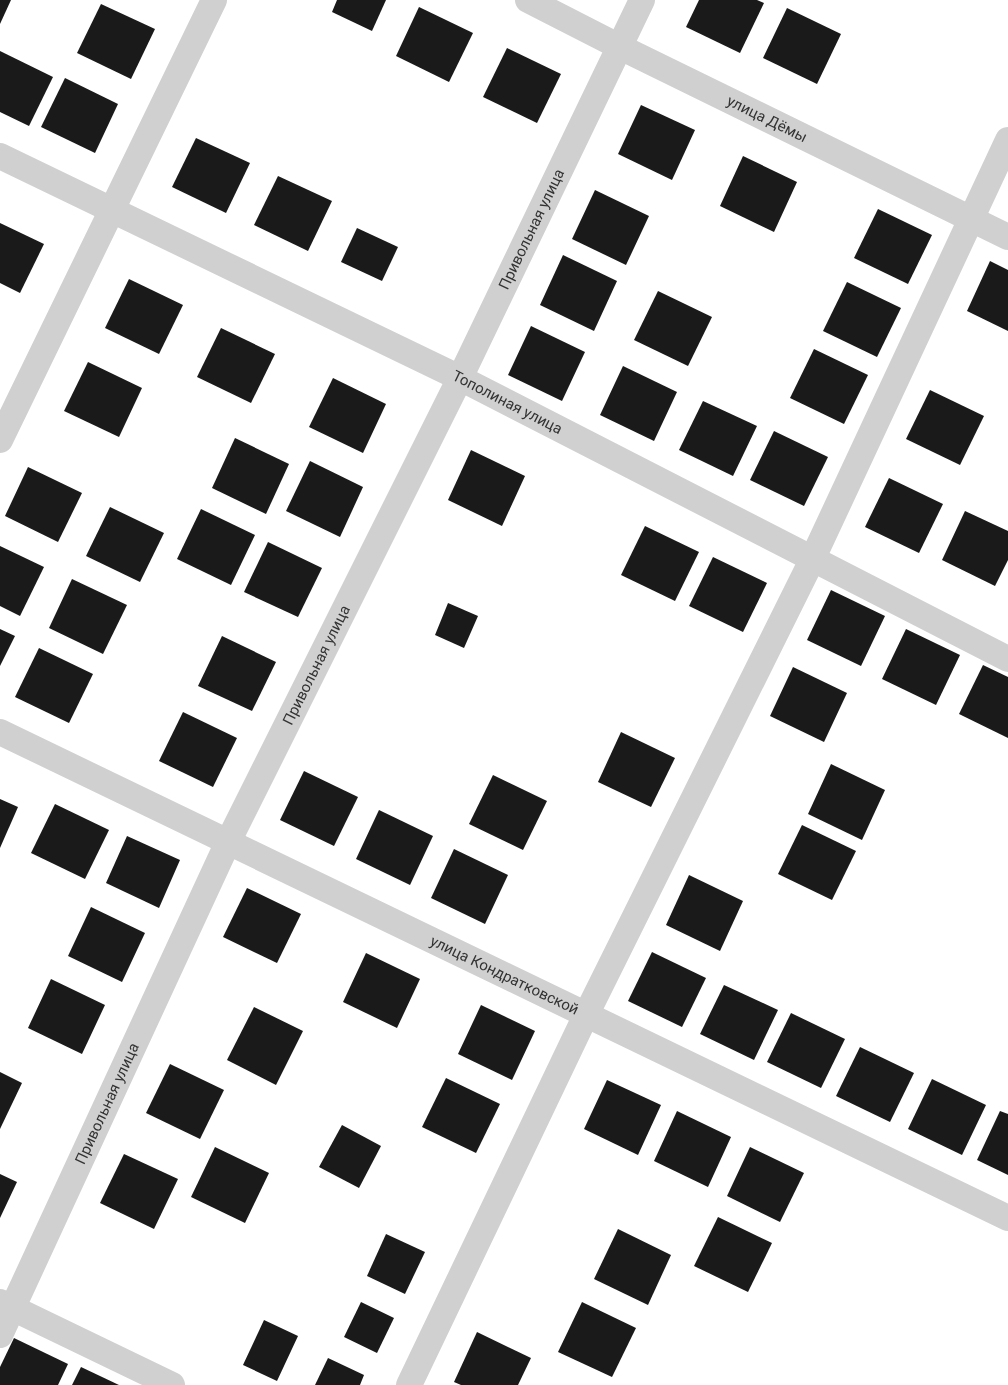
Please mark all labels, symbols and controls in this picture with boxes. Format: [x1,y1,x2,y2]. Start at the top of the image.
street label: улица Дёмы [724,92,810,146]
street label: Привольная улица [495,166,568,293]
street label: Тополиная улица [449,367,565,438]
street label: Привольная улица [279,602,354,728]
street label: улица Кондратковской [427,932,582,1019]
street label: Привольная улица [71,1040,143,1167]

